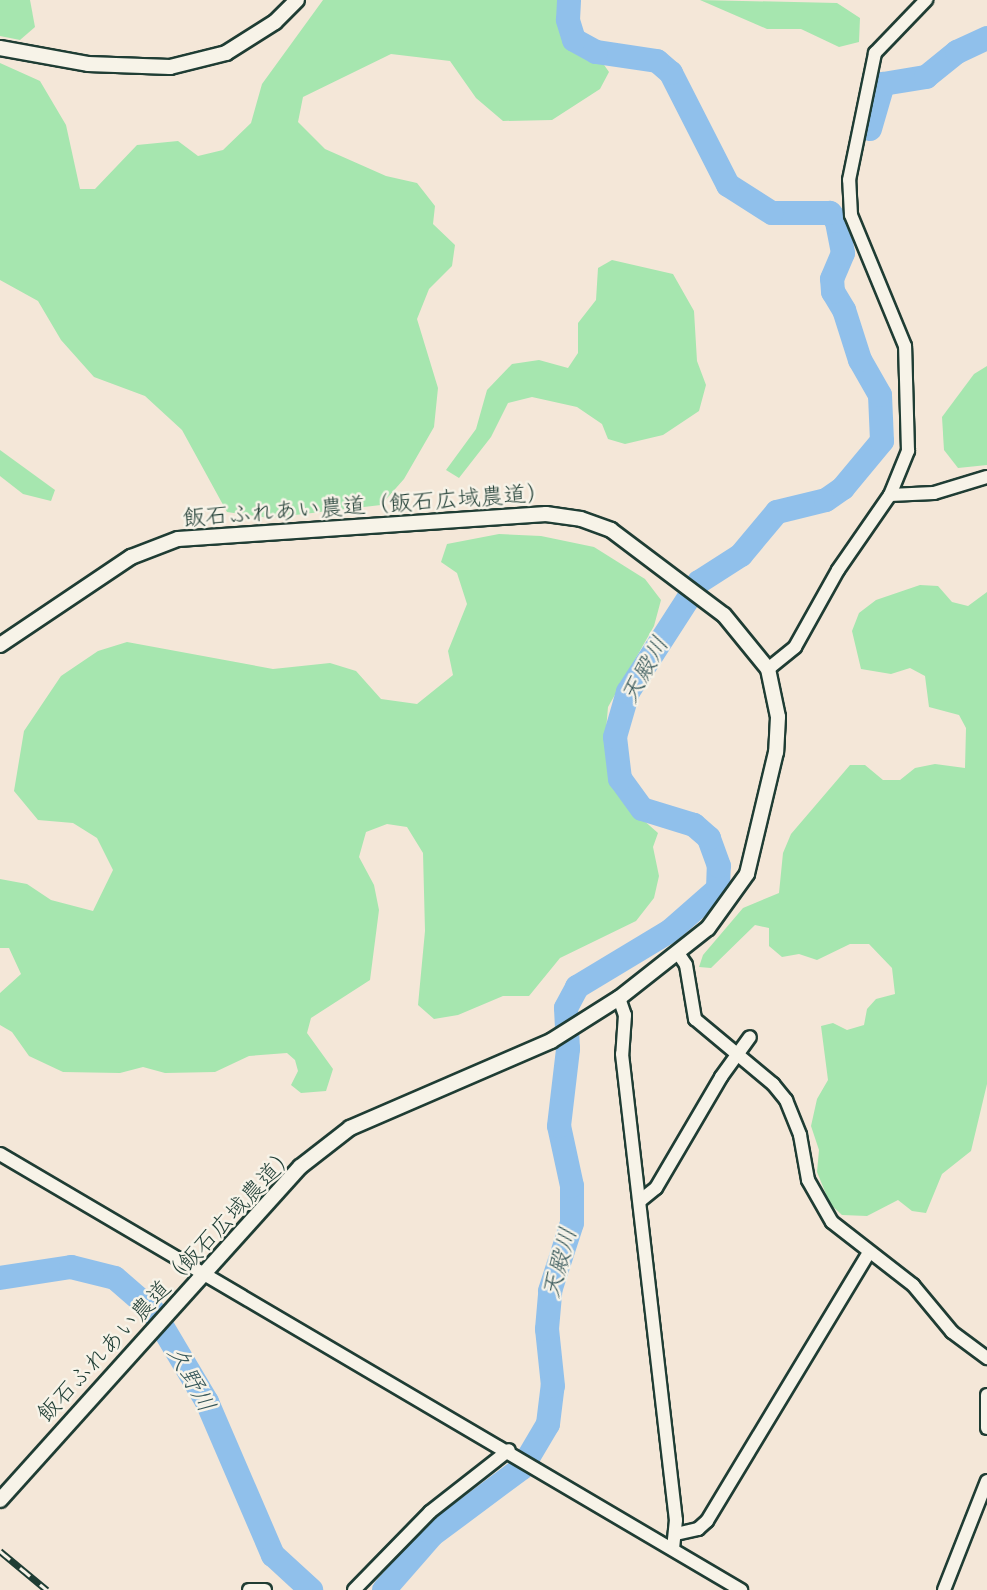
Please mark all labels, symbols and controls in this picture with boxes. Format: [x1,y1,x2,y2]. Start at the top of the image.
street label: 飯石ふれあい農道（飯石広域農道） [181,479,551,533]
water label: 天殿川 [615,632,675,708]
street label: 飯石ふれあい農道（飯石広域農道） [31,1140,303,1428]
water label: 天殿川 [537,1224,583,1302]
water label: 久野川 [161,1341,221,1417]

